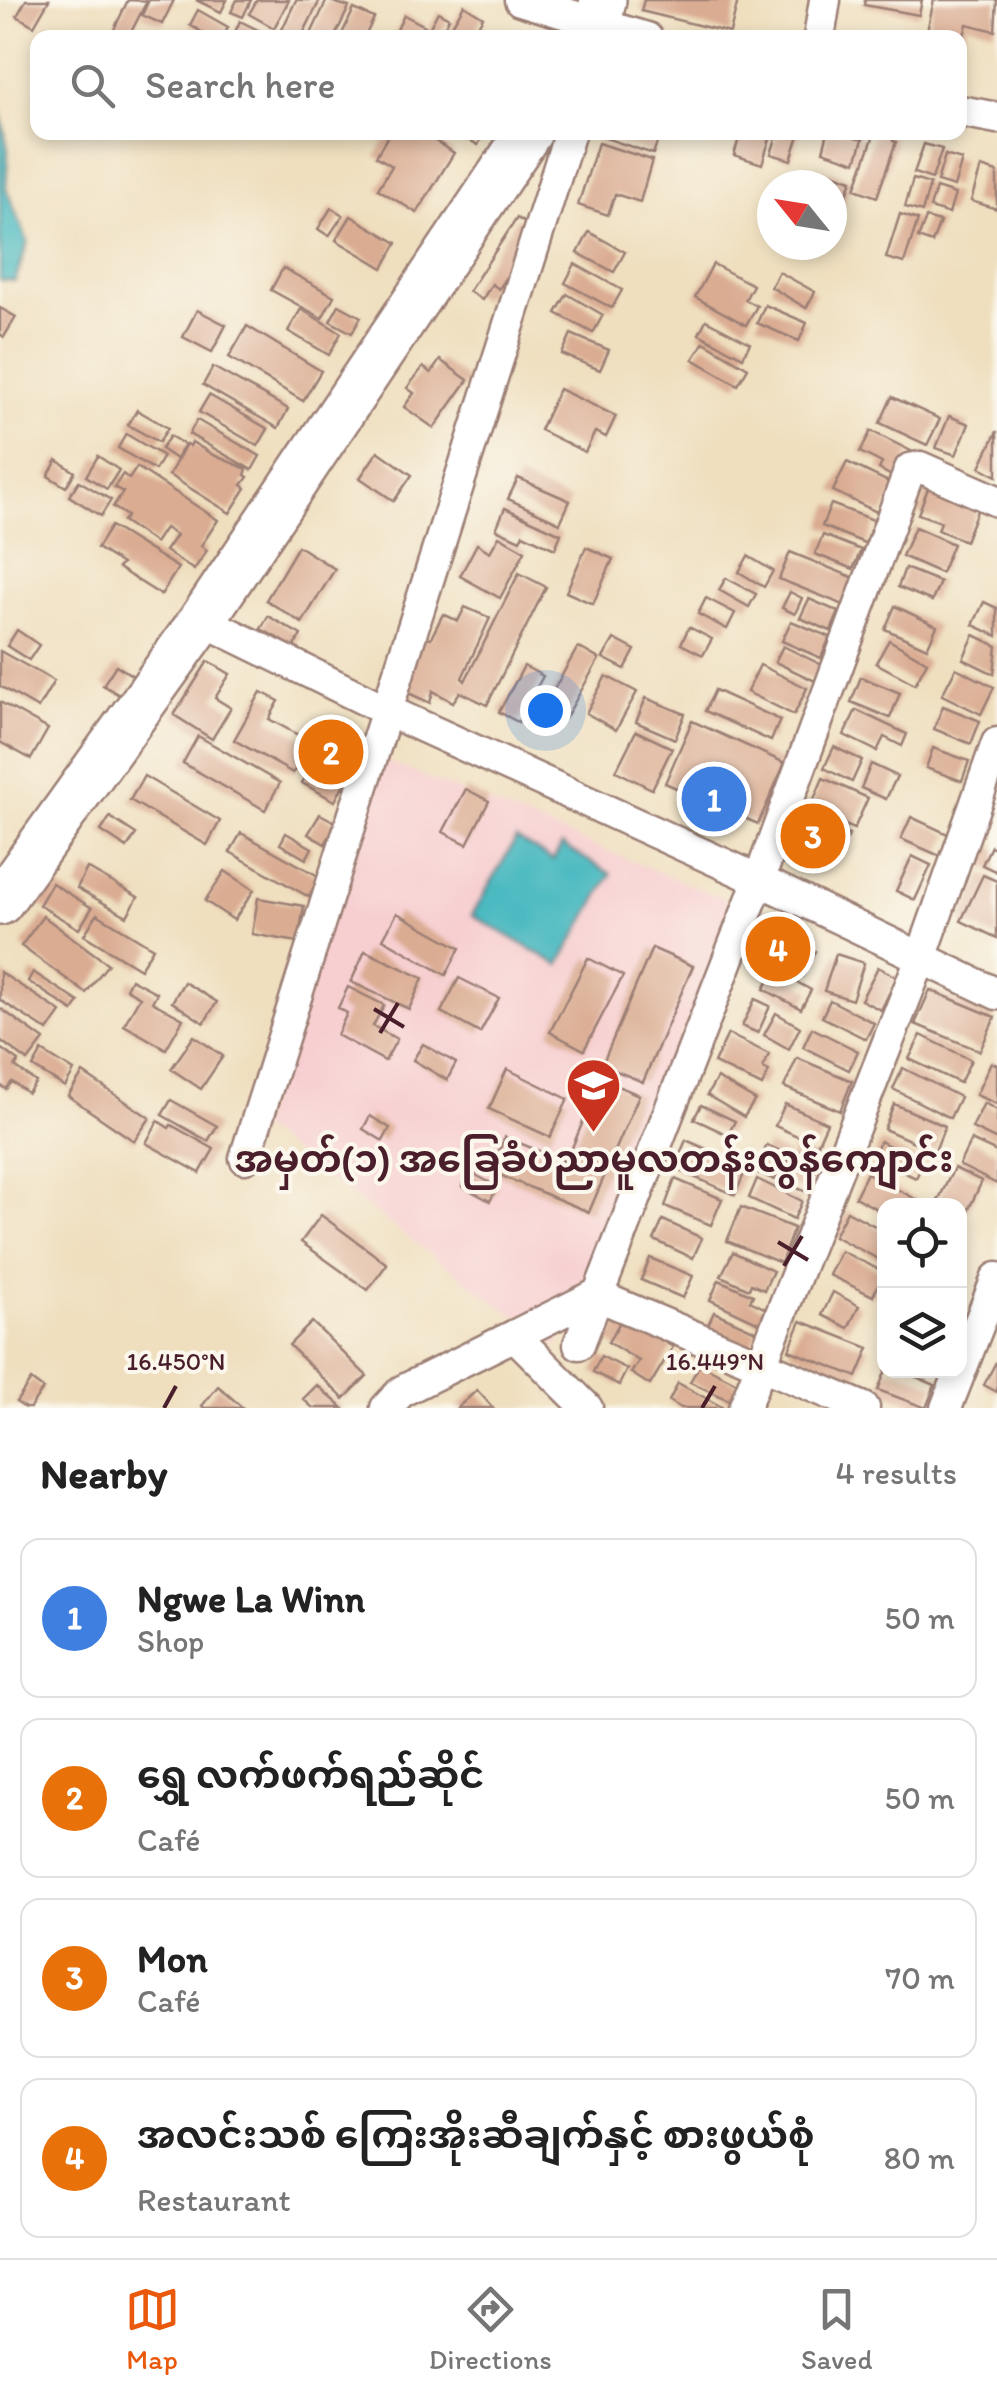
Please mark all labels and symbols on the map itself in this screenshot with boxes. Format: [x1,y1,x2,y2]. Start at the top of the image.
north arrow [757,170,847,260]
your location [520,685,571,736]
pin: 2 [298,714,364,790]
pin: 1 [682,762,746,836]
pin: 3 [780,798,846,874]
pin: 4 [746,912,810,986]
school or university icon: အမှတ်(၁) အခြေခံပညာမူလတန်းလွန်ကျောင်း [564,1056,624,1135]
place label: အမှတ်(၁) အခြေခံပညာမူလတန်းလွန်ကျောင်း [234,1134,954,1190]
text: 16.450°N [127,1346,225,1376]
text: 16.449°N [666,1346,764,1376]

